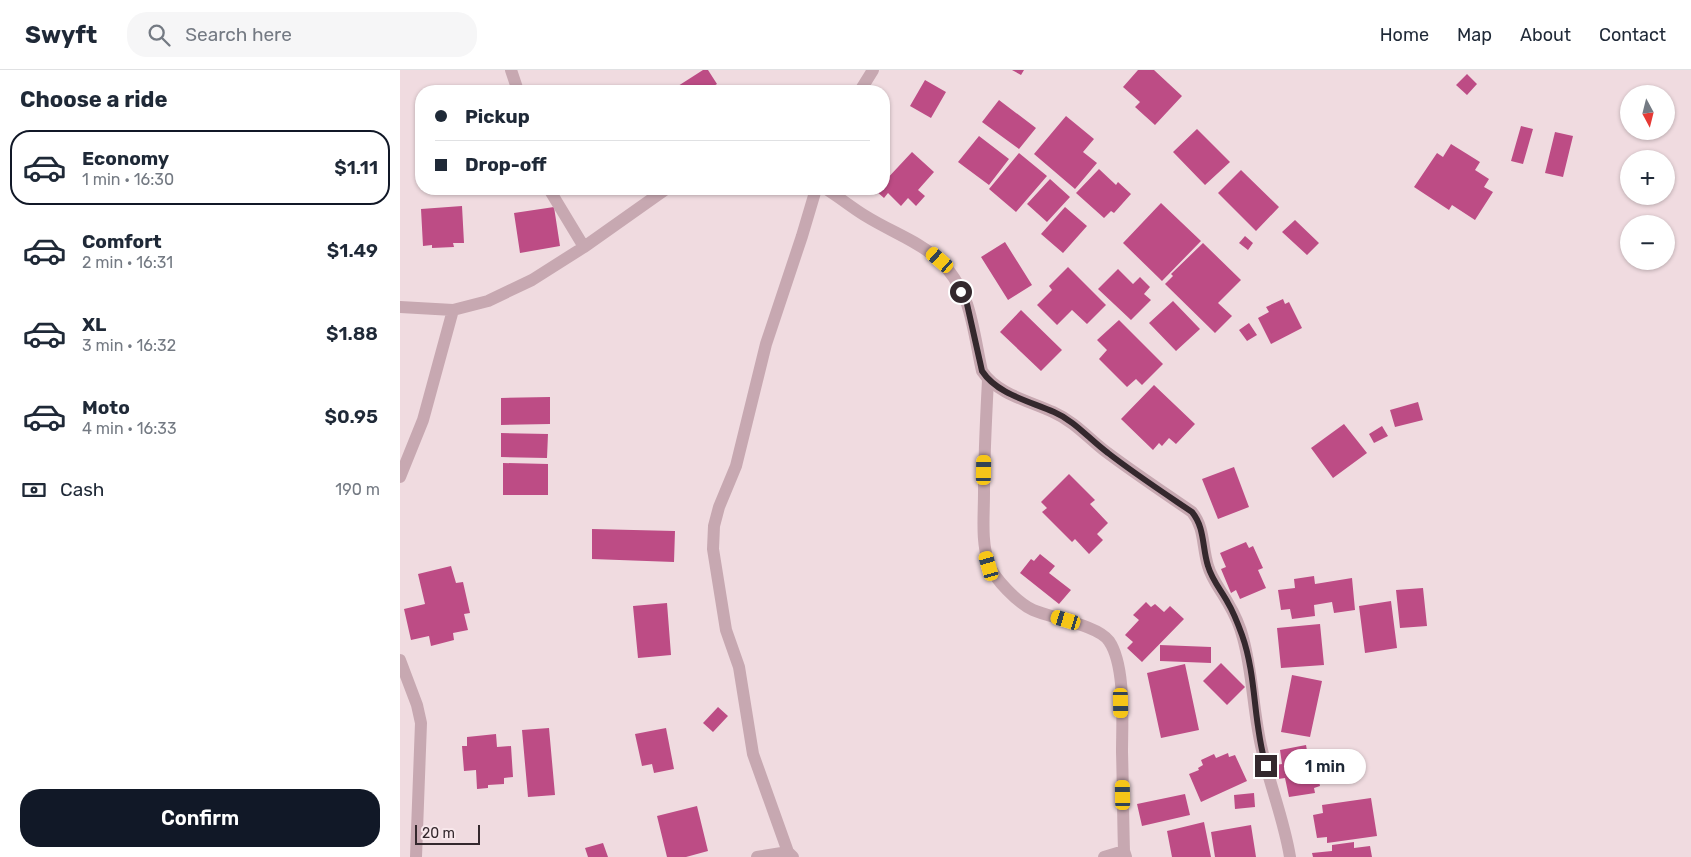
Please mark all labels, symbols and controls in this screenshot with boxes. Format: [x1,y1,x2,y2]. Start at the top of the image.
search box [127,12,477,57]
text: Swyft [25,21,97,49]
icon: search [145,21,173,49]
text: Search here [185,23,292,46]
text: Home [1380,24,1429,46]
text: Map [1457,24,1492,46]
text: About [1520,24,1571,46]
text: Contact [1599,24,1666,46]
north arrow [1620,85,1675,140]
map controls [1620,85,1675,270]
text: Choose a ride [20,86,167,113]
text: Pickup [465,105,530,128]
icon: car [22,145,67,190]
text: Economy [82,147,169,170]
button: + [1620,150,1675,205]
text: Drop-off [465,153,547,176]
text: $1.11 [334,156,378,179]
text: 1 min · 16:30 [82,170,174,189]
button: − [1620,215,1675,270]
icon: car [22,228,67,273]
text: Comfort [82,230,162,253]
text: $1.49 [327,239,378,262]
car [923,244,956,276]
text: 2 min · 16:31 [82,253,173,272]
route start [950,281,972,303]
icon: car [22,311,67,356]
text: XL [82,313,106,336]
text: $1.88 [326,322,378,345]
text: 3 min · 16:32 [82,336,176,355]
icon: car [22,394,67,439]
text: Moto [82,396,130,419]
text: $0.95 [325,405,378,428]
text: 4 min · 16:33 [82,419,177,438]
car [976,455,991,485]
icon: cash [20,476,48,504]
text: Cash [60,478,104,501]
text: 190 m [335,480,380,499]
car [977,550,1000,582]
car [1049,608,1082,632]
car [1113,688,1128,718]
callout: 1 min [1284,748,1366,784]
route end [1255,755,1277,777]
text: 1 min [1305,757,1345,776]
car [1115,780,1130,810]
button: Confirm [20,789,380,847]
scale bar [415,822,480,845]
text: 20 m [422,825,455,842]

